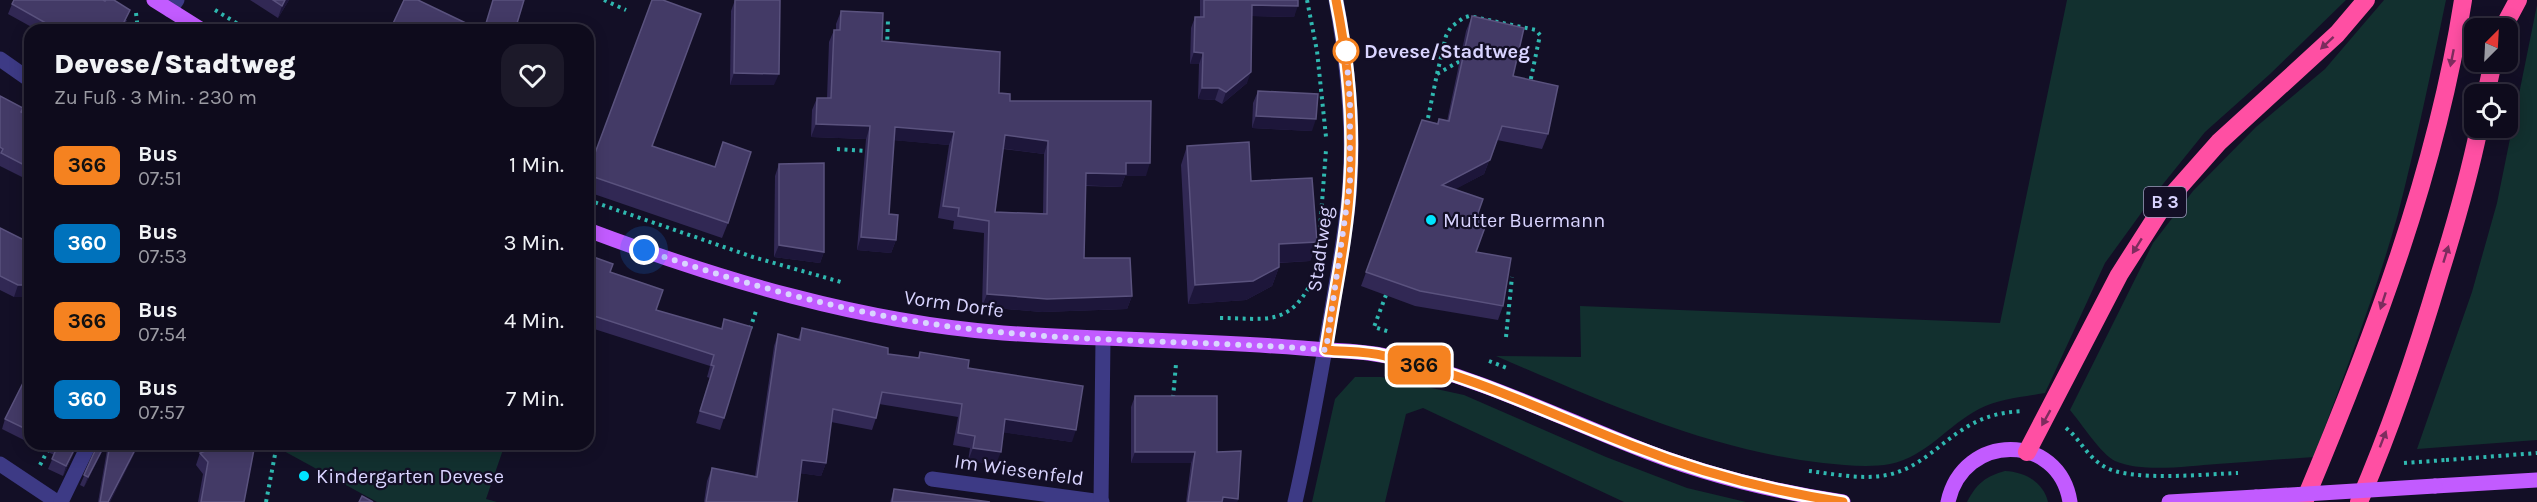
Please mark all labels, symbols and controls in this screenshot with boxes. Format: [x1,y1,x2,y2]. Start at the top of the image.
north arrow [2464,18,2518,72]
map controls [2464,18,2518,138]
one-way arrow [2319,36,2334,50]
marker: Devese/Stadtweg [1333,38,1359,64]
place label: Devese/Stadtweg [1364,40,1530,63]
button: heart [501,44,564,107]
text: Devese/Stadtweg [54,47,296,80]
one-way arrow [2447,48,2456,67]
button: locate [2464,84,2518,138]
text: Zu Fuß · 3 Min. · 230 m [54,86,257,109]
text: Bus [138,141,178,167]
text: 1 Min. [509,152,564,178]
text: 366 [68,153,106,177]
text: 07:51 [138,167,182,190]
road number: B 3 [2144,187,2186,217]
street label: Stadtweg [1303,205,1337,293]
place label: Mutter Buermann [1443,209,1605,232]
marker: Mutter Buermann [1424,213,1438,227]
text: Bus [138,219,178,245]
text: 3 Min. [503,230,564,256]
text: 360 [67,231,107,255]
your location [629,235,659,265]
one-way arrow [2132,238,2143,254]
text: 07:53 [138,245,187,268]
one-way arrow [2442,245,2451,263]
street label: Vorm Dorfe [903,286,1005,322]
one-way arrow [2378,292,2387,310]
text: Bus [138,297,178,323]
text: 4 Min. [504,308,564,334]
text: 366 [68,309,106,333]
text: 07:54 [138,323,186,346]
line badge: 366 [1384,346,1454,385]
text: 366 [1400,353,1438,377]
text: Bus [138,375,178,401]
text: 7 Min. [506,386,564,412]
text: 360 [67,387,107,411]
text: 07:57 [138,401,185,424]
one-way arrow [2041,410,2051,427]
one-way arrow [2379,430,2389,448]
street label: Im Wiesenfeld [953,450,1085,490]
place label: Kindergarten Devese [316,465,504,488]
marker: Kindergarten Devese [297,469,311,483]

